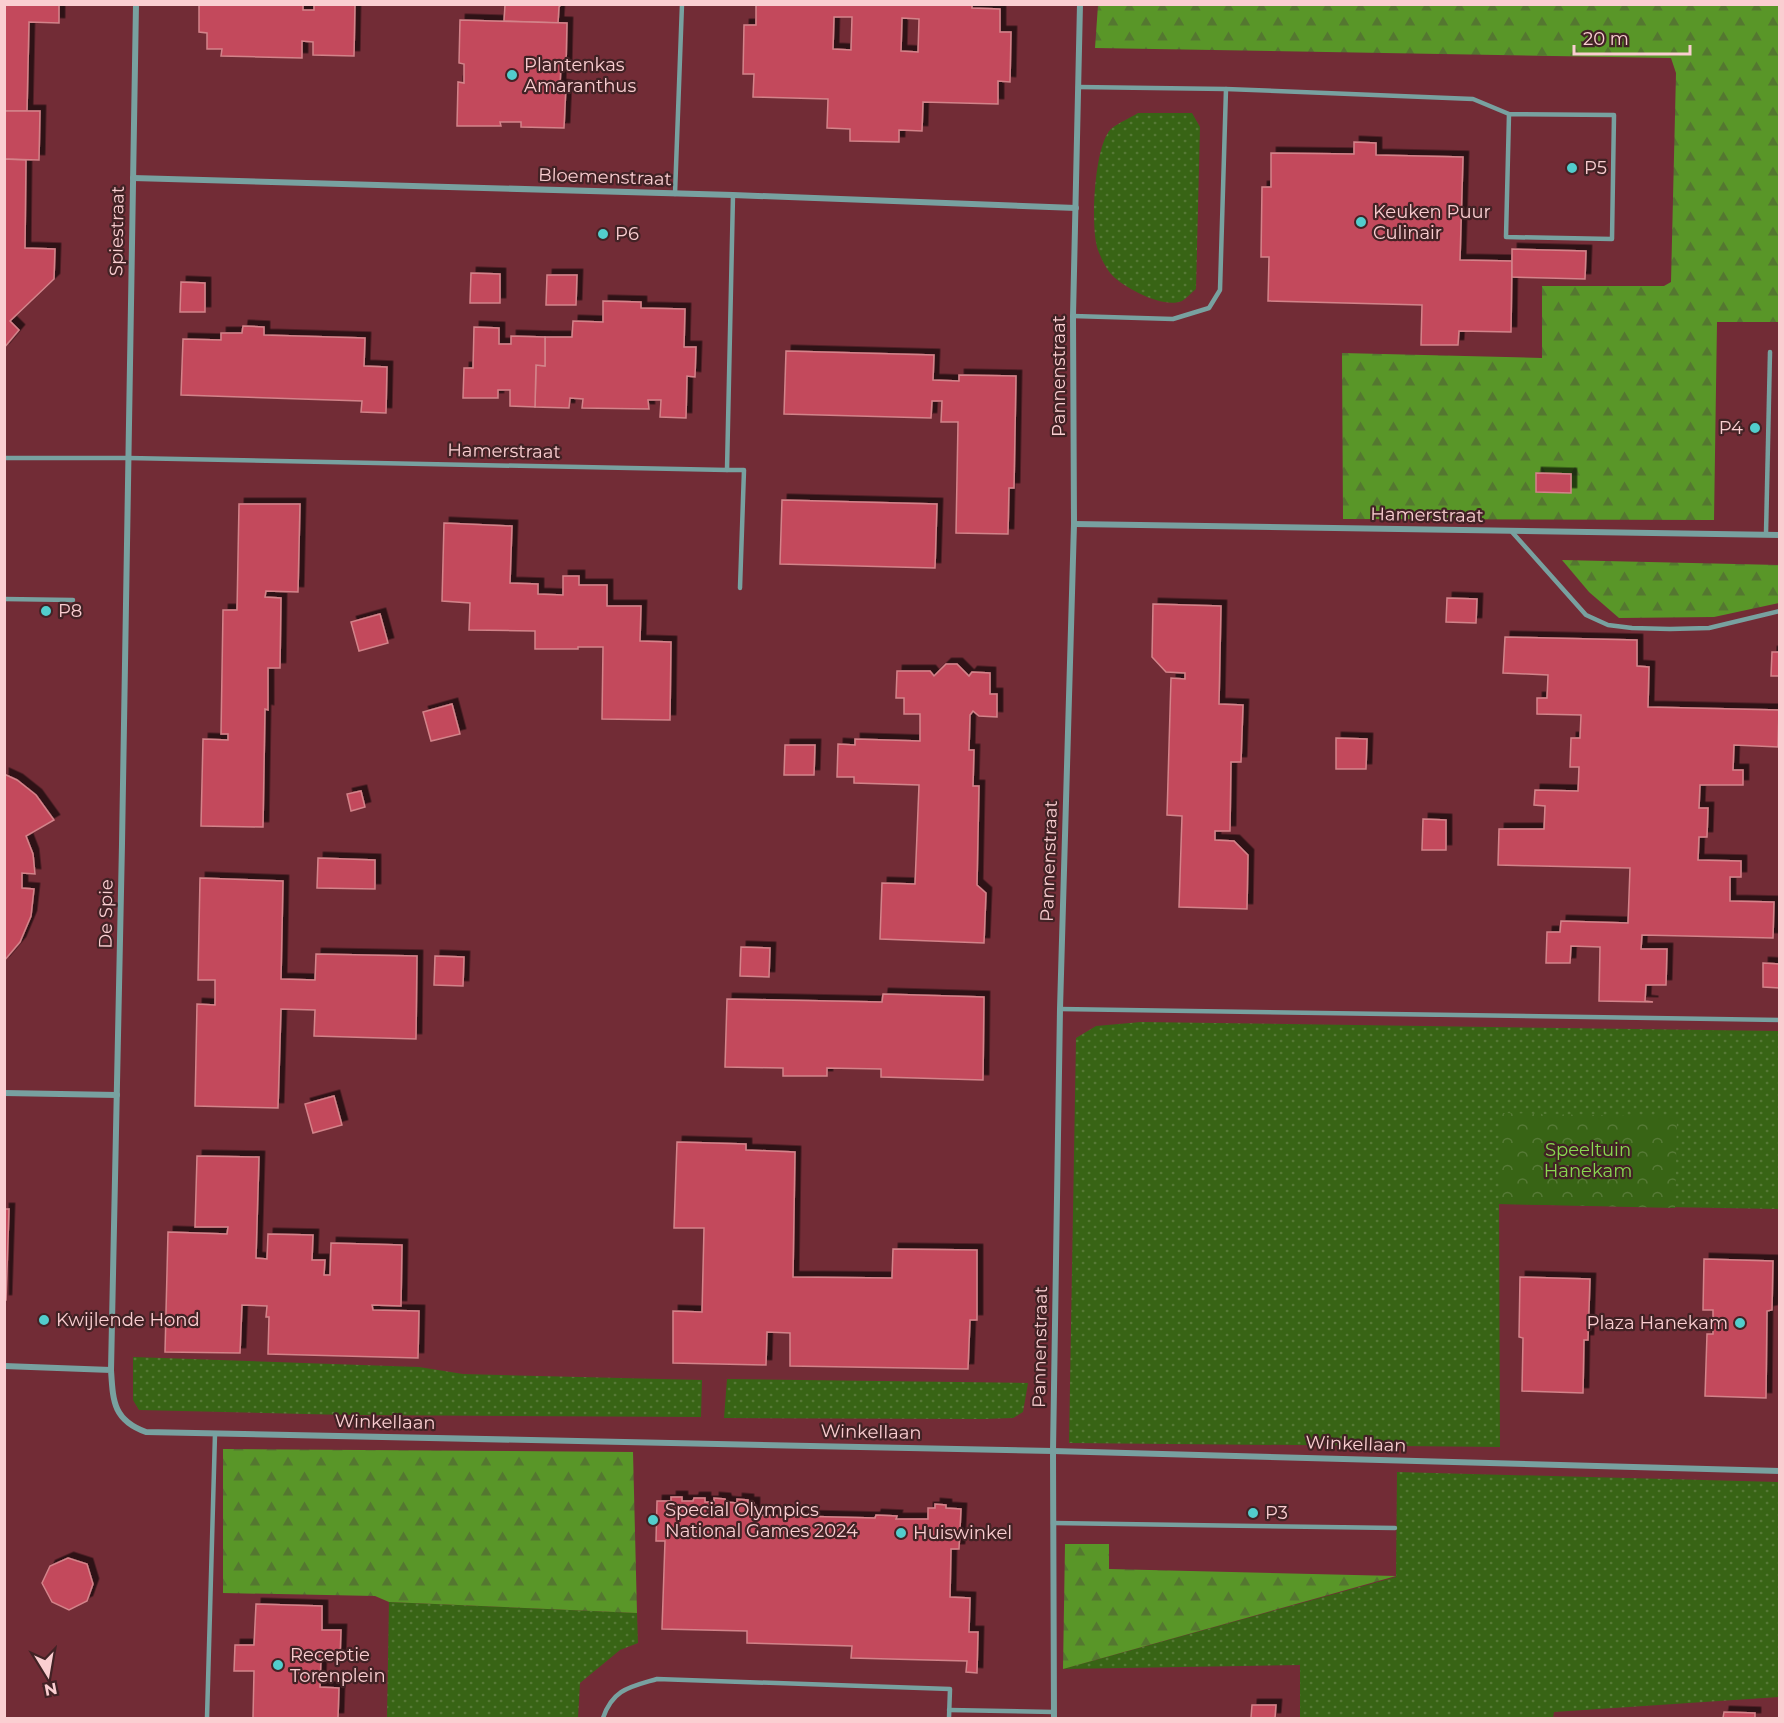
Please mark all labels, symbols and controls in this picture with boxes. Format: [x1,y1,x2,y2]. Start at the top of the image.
scale bar [1574,18,1690,56]
text: 20 m [1583,28,1629,50]
place label: Plantenkas Amaranthus [524,54,636,97]
marker: Plantenkas Amaranthus [505,68,519,82]
place label: P5 [1584,157,1607,179]
marker: P5 [1565,161,1579,175]
street label: Bloemenstraat [538,164,672,190]
street label: Spiestraat [105,186,129,276]
place label: Keuken Puur Culinair [1373,201,1491,244]
marker: Keuken Puur Culinair [1354,215,1368,229]
place label: P6 [615,223,639,245]
marker: P6 [596,227,610,241]
street label: Pannenstraat [1048,315,1070,437]
place label: P4 [1719,417,1743,439]
marker: P4 [1748,421,1762,435]
street label: Hamerstraat [447,439,561,463]
street label: Hamerstraat [1370,503,1484,527]
place label: P8 [58,600,82,622]
marker: P8 [39,604,53,618]
street label: Pannenstraat [1036,800,1062,922]
street label: De Spie [94,879,118,949]
park label: Speeltuin Hanekam [1544,1139,1632,1182]
street label: Pannenstraat [1028,1286,1052,1408]
place label: Kwijlende Hond [56,1309,200,1331]
place label: Plaza Hanekam [1586,1312,1728,1334]
marker: Kwijlende Hond [37,1313,51,1327]
marker: Plaza Hanekam [1733,1316,1747,1330]
street label: Winkellaan [334,1410,436,1434]
street label: Winkellaan [820,1420,922,1444]
street label: Winkellaan [1305,1431,1407,1457]
place label: Special Olympics National Games 2024 [665,1499,858,1542]
place label: P3 [1265,1502,1288,1524]
marker: P3 [1246,1506,1260,1520]
marker: Special Olympics National Games 2024 [646,1513,660,1527]
place label: Huiswinkel [913,1522,1012,1544]
marker: Huiswinkel [894,1526,908,1540]
place label: Receptie Torenplein [290,1644,386,1687]
north arrow [18,1645,78,1705]
marker: Receptie Torenplein [271,1658,285,1672]
text: N [43,1679,59,1700]

